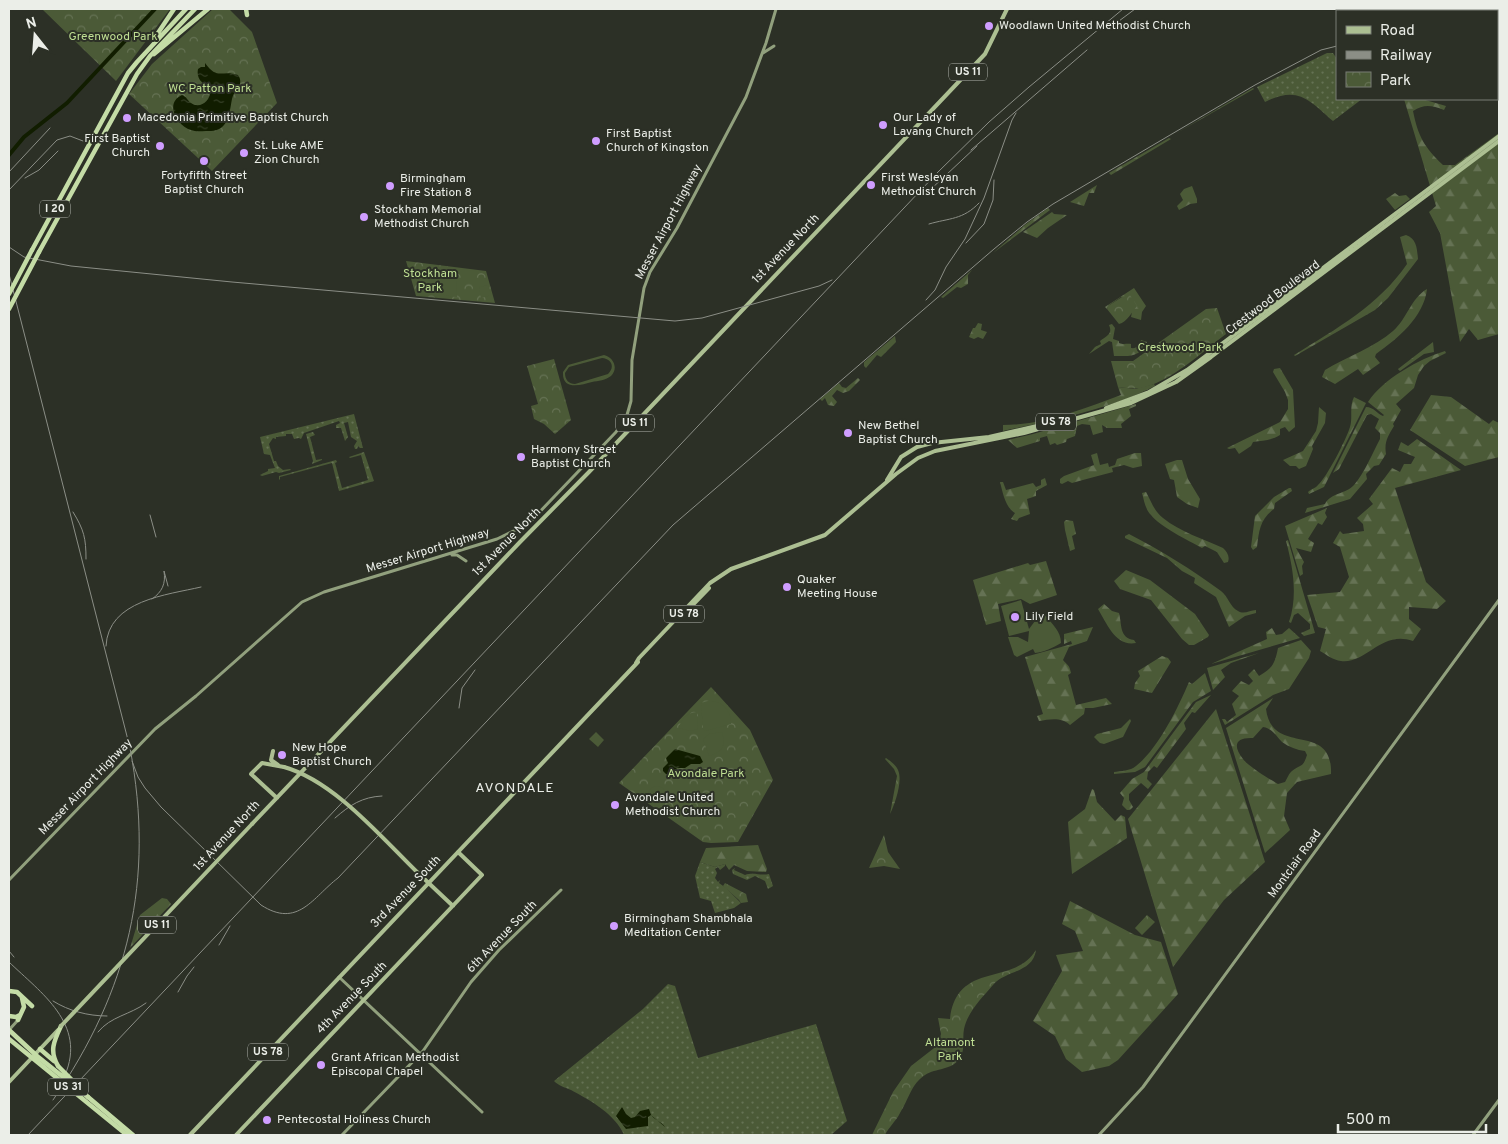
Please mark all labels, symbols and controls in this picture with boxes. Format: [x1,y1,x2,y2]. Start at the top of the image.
north arrow [10,10,60,60]
legend [1336,10,1498,100]
text: N [24,14,39,34]
place label: Woodlawn United Methodist Church [999,18,1191,34]
marker: Woodlawn United Methodist Church [983,20,995,32]
text: Road [1380,22,1415,41]
park label: Greenwood Park [68,29,158,45]
text: Railway [1380,47,1432,66]
road number: US 11 [949,64,987,80]
text: Park [1380,72,1411,91]
park label: WC Patton Park [168,81,252,97]
place label: Macedonia Primitive Baptist Church [137,110,329,126]
place label: Our Lady of Lavang Church [893,110,973,140]
marker: Macedonia Primitive Baptist Church [121,112,133,124]
marker: Our Lady of Lavang Church [877,119,889,131]
place label: First Baptist Church of Kingston [606,126,709,156]
place label: First Baptist Church [84,131,150,161]
marker: First Baptist Church of Kingston [590,135,602,147]
place label: St. Luke AME Zion Church [254,138,324,168]
marker: First Baptist Church [154,140,166,152]
marker: St. Luke AME Zion Church [238,147,250,159]
marker: Fortyfifth Street Baptist Church [198,155,210,167]
street label: Messer Airport Highway [632,162,706,282]
place label: Fortyfifth Street Baptist Church [161,168,247,198]
place label: First Wesleyan Methodist Church [881,170,976,200]
place label: Birmingham Fire Station 8 [400,171,472,201]
marker: First Wesleyan Methodist Church [865,179,877,191]
marker: Birmingham Fire Station 8 [384,180,396,192]
road number: I 20 [40,200,70,218]
place label: Stockham Memorial Methodist Church [374,202,481,232]
marker: Stockham Memorial Methodist Church [358,211,370,223]
street label: 1st Avenue North [749,211,823,287]
street label: Crestwood Boulevard [1223,257,1323,339]
park label: Stockham Park [403,266,457,296]
park label: Crestwood Park [1138,340,1222,356]
road number: US 11 [616,414,654,432]
road number: US 78 [1036,414,1076,431]
place label: New Bethel Baptist Church [858,418,938,448]
marker: New Bethel Baptist Church [842,427,854,439]
place label: Harmony Street Baptist Church [531,442,616,472]
marker: Harmony Street Baptist Church [515,451,527,463]
street label: 1st Avenue North [469,504,545,580]
street label: Messer Airport Highway [364,525,492,577]
place label: Quaker Meeting House [797,572,877,602]
marker: Quaker Meeting House [781,581,793,593]
road number: US 78 [664,606,704,622]
place label: Lily Field [1025,609,1073,625]
marker: Lily Field [1009,611,1021,623]
street label: Messer Airport Highway [36,735,136,839]
place label: New Hope Baptist Church [292,740,372,770]
marker: New Hope Baptist Church [276,749,288,761]
park label: Avondale Park [667,766,745,782]
district label: AVONDALE [475,780,555,797]
place label: Avondale United Methodist Church [625,790,720,820]
street label: 1st Avenue North [190,797,264,875]
marker: Avondale United Methodist Church [609,799,621,811]
street label: Montclair Road [1265,827,1325,901]
street label: 3rd Avenue South [367,852,445,932]
street label: 6th Avenue South [463,897,541,977]
place label: Birmingham Shambhala Meditation Center [624,911,753,941]
road number: US 11 [138,916,176,934]
marker: Birmingham Shambhala Meditation Center [608,920,620,932]
street label: 4th Avenue South [313,958,391,1038]
park label: Altamont Park [925,1035,975,1065]
road number: US 78 [248,1044,288,1060]
place label: Grant African Methodist Episcopal Chapel [331,1050,459,1080]
marker: Grant African Methodist Episcopal Chapel [315,1059,327,1071]
road number: US 31 [48,1078,88,1096]
scale bar [1338,1102,1486,1134]
text: 500 m [1346,1111,1391,1130]
place label: Pentecostal Holiness Church [277,1112,431,1128]
marker: Pentecostal Holiness Church [261,1114,273,1126]

